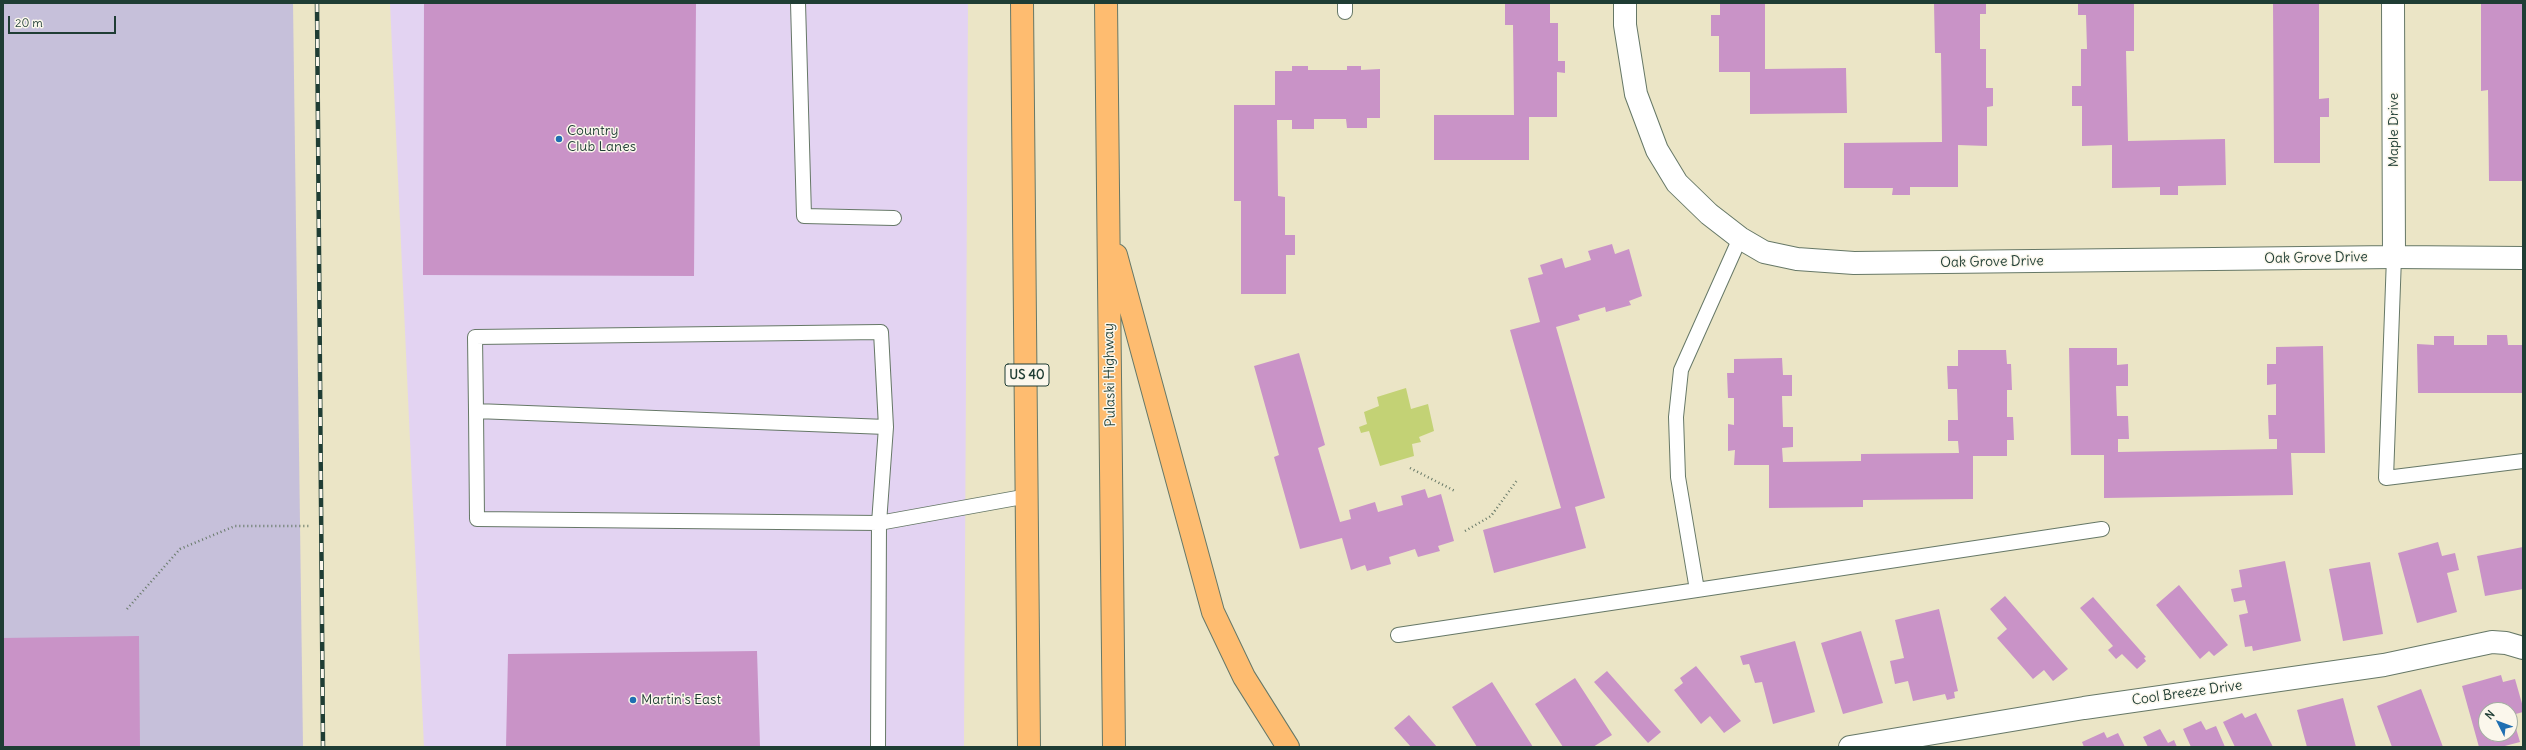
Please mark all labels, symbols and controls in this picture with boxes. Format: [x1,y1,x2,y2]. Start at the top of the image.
scale bar [10,8,118,34]
text: 20 m [15,15,43,30]
street label: Maple Drive [2386,93,2402,167]
place label: Country Club Lanes [567,123,636,156]
marker: Country Club Lanes [554,134,564,144]
street label: Oak Grove Drive [2264,249,2368,267]
street label: Oak Grove Drive [1940,253,2044,271]
street label: Pulaski Highway [1101,323,1119,427]
road number: US 40 [1005,364,1049,386]
street label: Cool Breeze Drive [2131,677,2243,709]
place label: Martin's East [641,692,721,708]
marker: Martin's East [628,695,638,705]
north arrow [2478,702,2518,742]
text: N [2482,707,2498,722]

